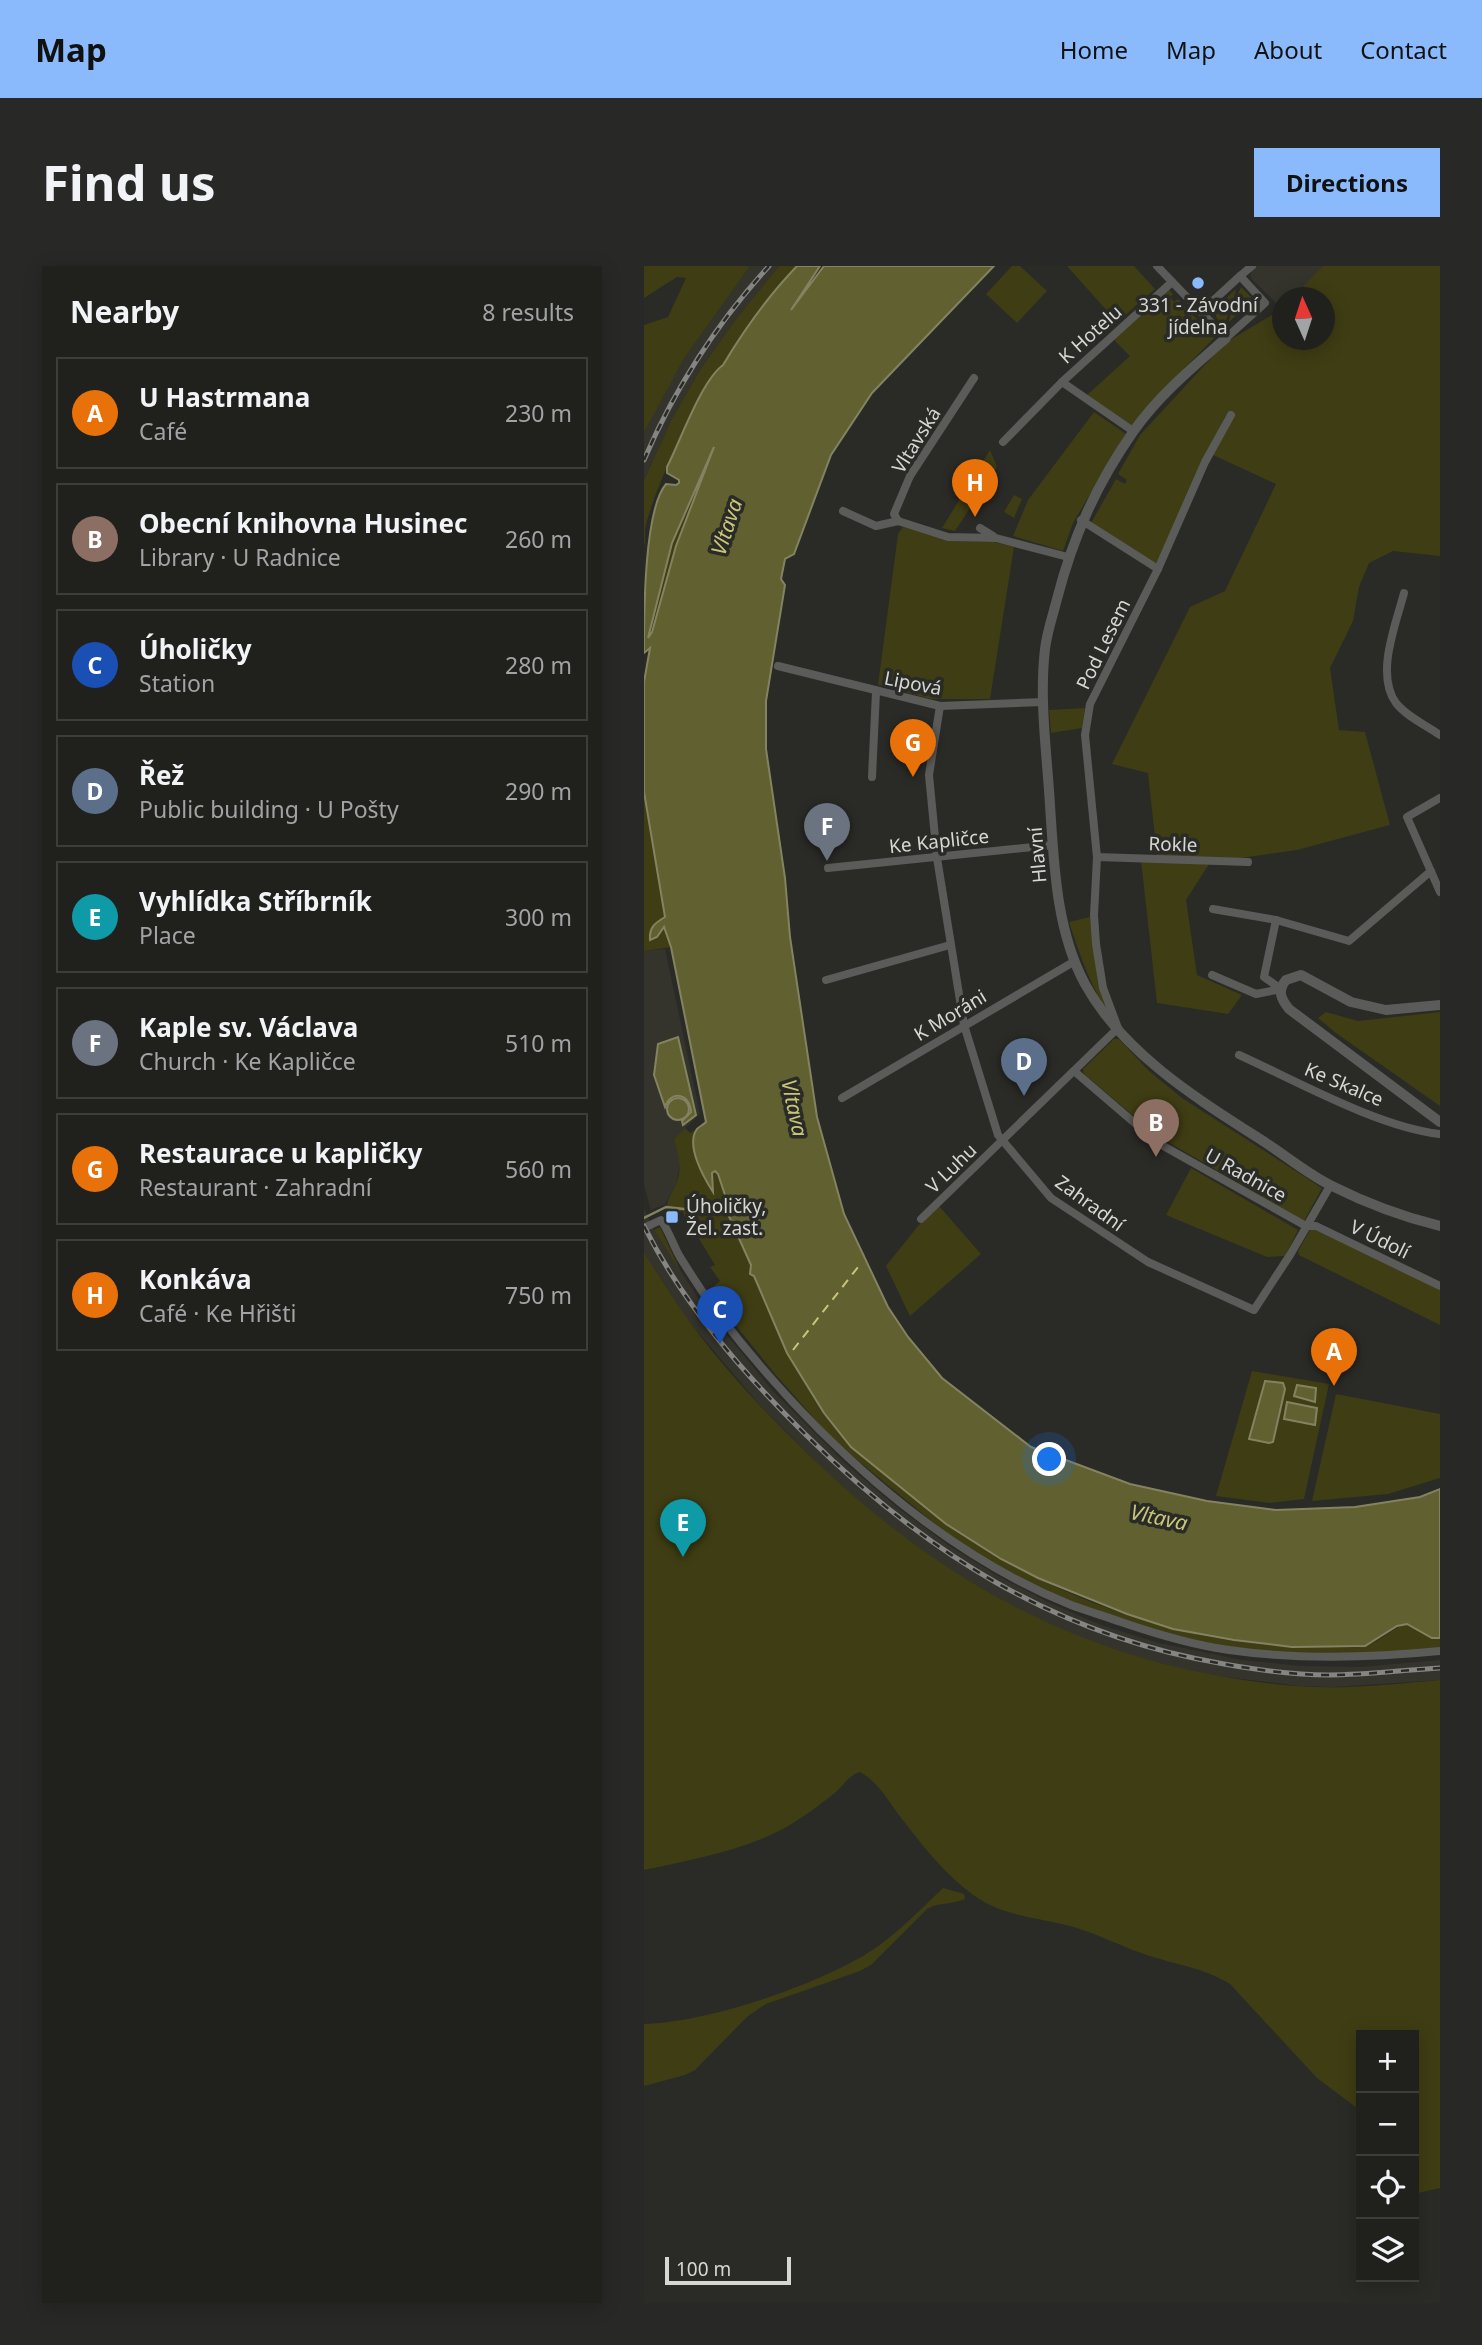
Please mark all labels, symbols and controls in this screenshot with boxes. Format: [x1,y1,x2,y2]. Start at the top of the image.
text: Map [35,27,107,72]
text: Home [1060,33,1128,66]
text: Map [1166,33,1216,66]
text: About [1254,33,1322,66]
text: Contact [1360,33,1447,66]
button: Directions [1254,148,1440,217]
text: Find us [42,149,216,215]
marker: 331 - Závodní jídelna [1190,275,1206,291]
north arrow [1272,287,1335,350]
text: Nearby [70,291,179,332]
place label: 331 - Závodní jídelna [1138,292,1259,340]
text: 8 results [482,296,574,328]
street label: K Hotelu [1053,299,1127,369]
text: U Hastrmana [139,379,310,415]
text: A [87,397,103,429]
text: 230 m [505,397,572,429]
street label: Vltavská [886,402,946,478]
text: Café [139,415,187,447]
pin: H [952,459,998,517]
water label: Vltava [704,495,748,558]
text: Obecní knihovna Husinec [139,505,467,541]
text: B [87,523,103,555]
text: 260 m [505,523,572,555]
text: Library · U Radnice [139,541,341,573]
street label: Pod Lesem [1070,594,1136,694]
text: Úholičky [139,631,252,667]
text: C [88,649,102,681]
text: 280 m [505,649,572,681]
street label: Lipová [882,665,944,701]
text: Station [139,667,215,699]
pin: G [890,719,936,777]
text: Řež [139,757,184,793]
text: D [87,775,103,807]
text: 290 m [505,775,572,807]
text: Public building · U Pošty [139,793,399,825]
pin: F [804,803,850,861]
street label: Ke Kapličce [888,823,990,859]
street label: Hlavní [1022,825,1052,884]
street label: Rokle [1148,830,1198,858]
text: Vyhlídka Stříbrník [139,883,372,919]
text: E [89,901,101,933]
text: 300 m [505,901,572,933]
text: Place [139,919,196,951]
street label: K Moráni [909,983,991,1047]
text: Kaple sv. Václava [139,1009,358,1045]
text: F [89,1027,101,1059]
text: 510 m [505,1027,572,1059]
pin: D [1001,1038,1047,1096]
text: Church · Ke Kapličce [139,1045,356,1077]
street label: Ke Skalce [1301,1056,1387,1112]
water label: Vltava [775,1077,815,1139]
pin: B [1133,1099,1179,1157]
text: Restaurace u kapličky [139,1135,422,1171]
street label: V Luhu [920,1137,982,1199]
street label: U Radnice [1201,1142,1291,1208]
text: G [87,1153,103,1185]
text: 560 m [505,1153,572,1185]
street label: Zahradní [1050,1169,1131,1238]
text: Restaurant · Zahradní [139,1171,372,1203]
place label: Úholičky, Žel. zast. [686,1193,766,1241]
marker: Úholičky, Žel. zast. [664,1209,680,1225]
street label: V Údolí [1346,1213,1415,1265]
text: Konkáva [139,1261,252,1297]
text: H [86,1279,104,1311]
text: 750 m [505,1279,572,1311]
pin: C [697,1286,743,1344]
text: Café · Ke Hřišti [139,1297,296,1329]
pin: A [1311,1328,1357,1386]
your location [1032,1442,1066,1476]
water label: Vltava [1128,1497,1190,1537]
pin: E [660,1499,706,1557]
map controls [1356,2030,1419,2282]
button: + [1356,2030,1419,2093]
button: − [1356,2093,1419,2156]
button: locate [1356,2156,1419,2219]
button: layers [1356,2219,1419,2282]
scale bar [665,2254,791,2286]
text: 100 m [676,2256,731,2282]

